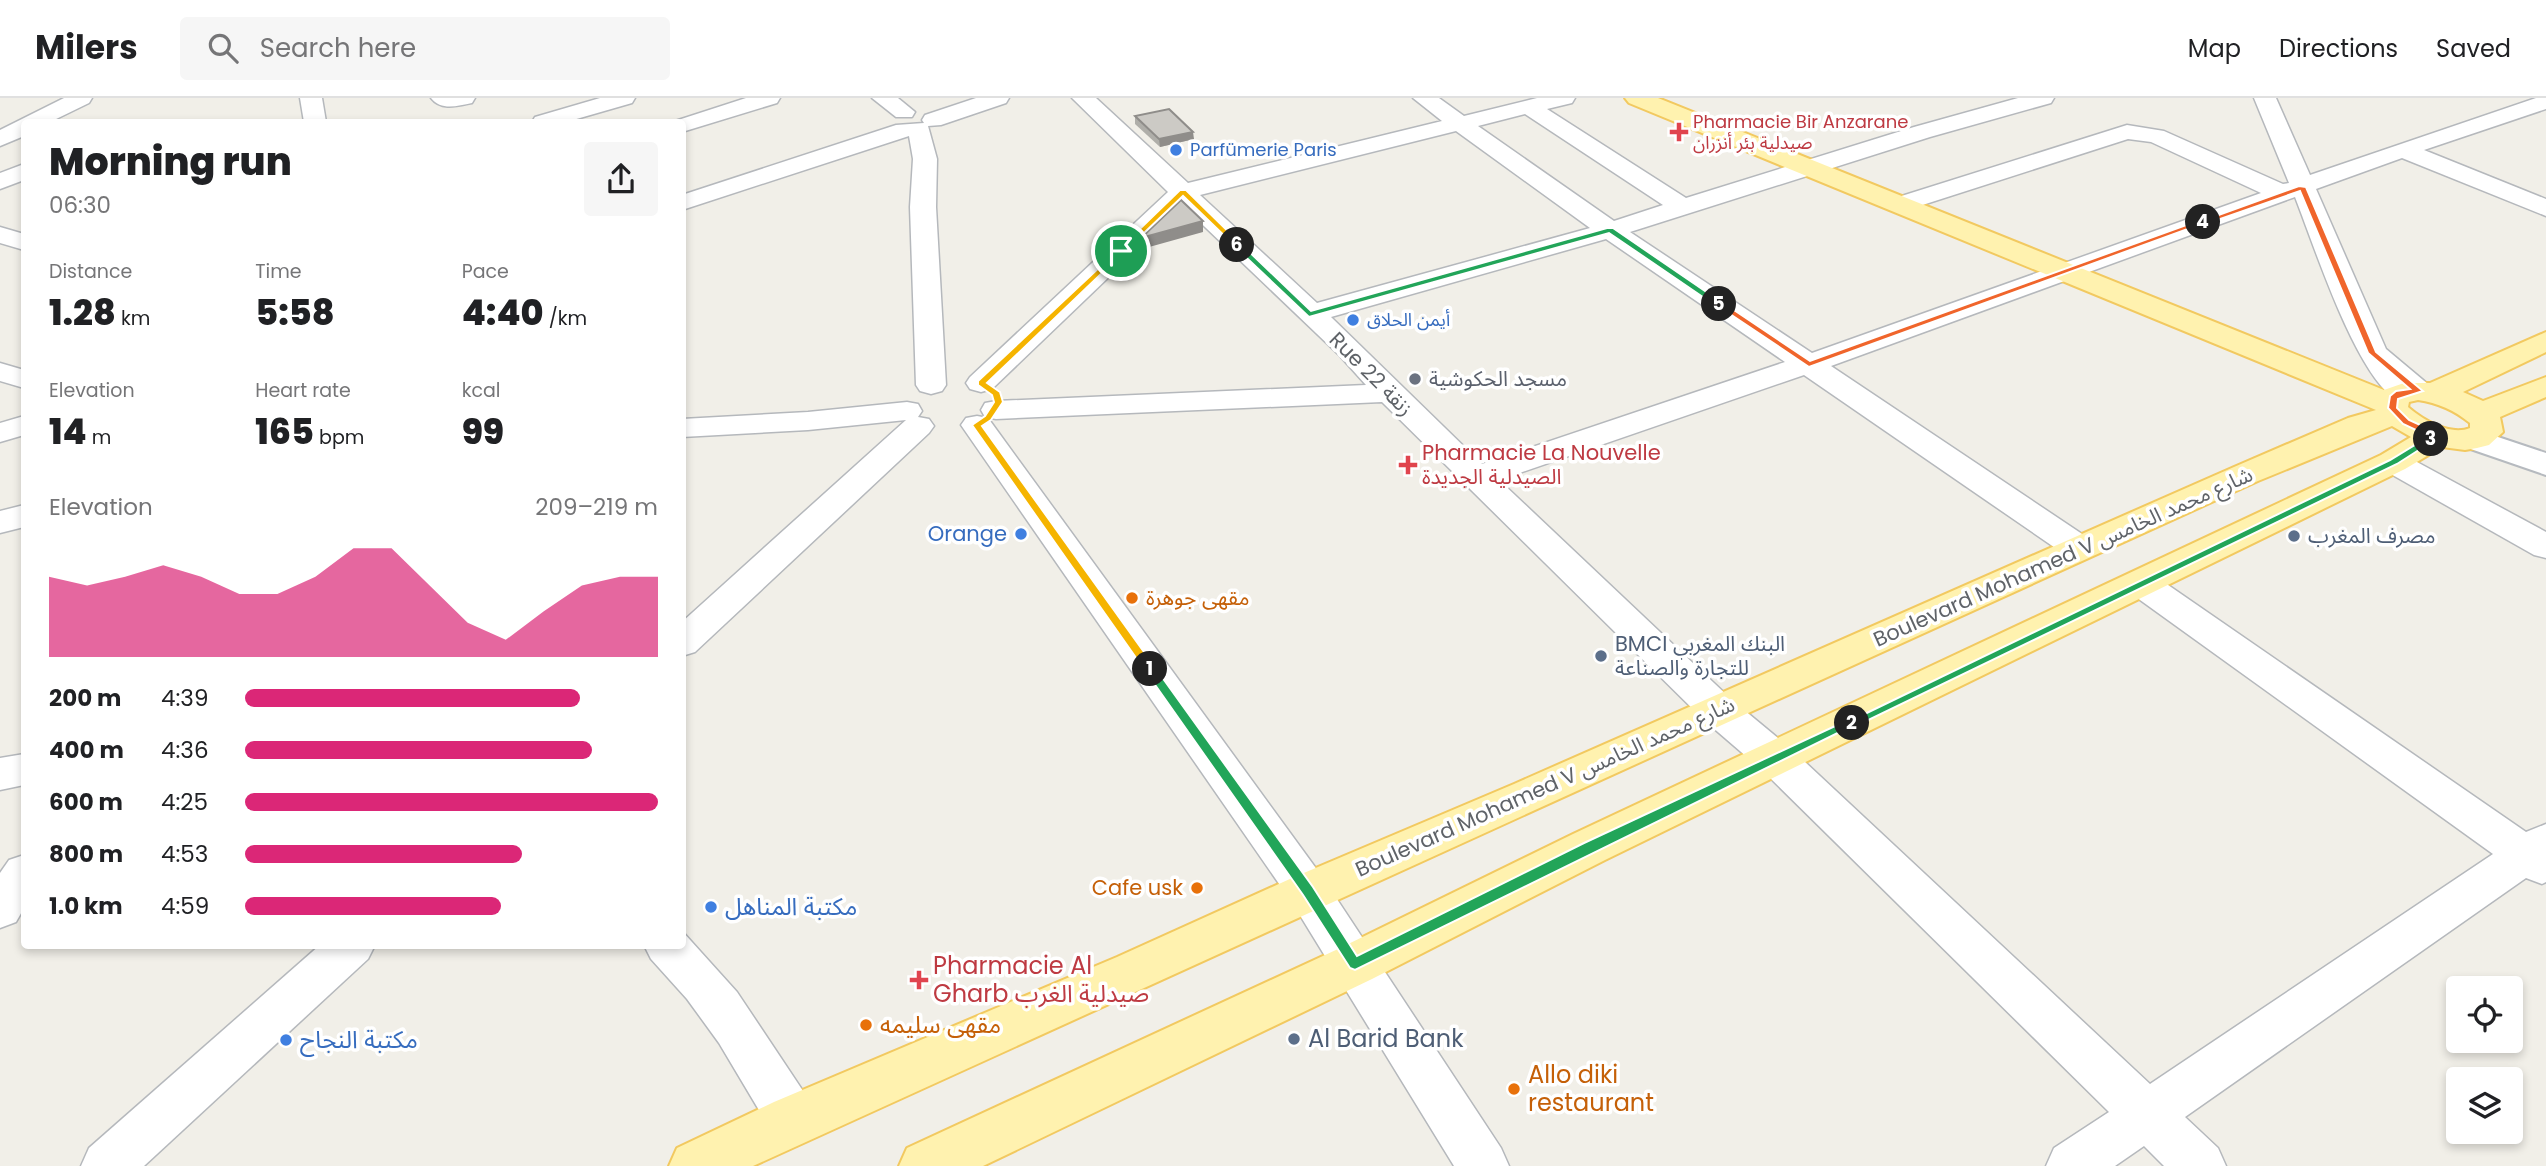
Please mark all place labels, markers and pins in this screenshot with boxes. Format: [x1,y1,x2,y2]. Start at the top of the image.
place label: Pharmacie Bir Anzarane صيدلية بئر أنزران [1693,109,1908,155]
marker: Pharmacie Bir Anzarane صيدلية بئر أنزران [1671,124,1687,140]
place label: Parfümerie Paris [1190,137,1337,162]
marker: Parfümerie Paris [1168,142,1184,158]
pin: 4 [2186,204,2220,240]
pin [1091,221,1151,281]
pin: 6 [1220,228,1254,262]
pin: 5 [1702,286,1736,322]
place label: أيمن الحلاق [1367,307,1450,332]
marker: أيمن الحلاق [1345,312,1361,328]
place label: مسجد الحكوشية [1429,364,1567,393]
marker: مسجد الحكوشية [1407,371,1423,387]
pin: 3 [2414,422,2448,456]
place label: Pharmacie La Nouvelle الصيدلية الجديدة [1422,438,1661,491]
marker: Pharmacie La Nouvelle الصيدلية الجديدة [1400,457,1416,473]
place label: Orange [928,519,1007,548]
place label: مصرف المغرب [2308,521,2436,550]
marker: Orange [1013,526,1029,542]
marker: مصرف المغرب [2286,528,2302,544]
place label: مقهى جوهرة [1146,583,1249,612]
marker: مقهى جوهرة [1124,590,1140,606]
place label: BMCI البنك المغربي للتجارة والصناعة [1615,629,1785,682]
marker: BMCI البنك المغربي للتجارة والصناعة [1593,648,1609,664]
pin: 1 [1132,652,1168,686]
pin: 2 [1834,706,1870,740]
place label: Cafe usk [1092,873,1183,902]
marker: Cafe usk [1189,880,1205,896]
place label: مكتبة المناهل [725,890,857,923]
marker: مكتبة المناهل [703,899,719,915]
place label: Pharmacie Al Gharb صيدلية الغرب [933,949,1149,1010]
marker: Pharmacie Al Gharb صيدلية الغرب [911,972,927,988]
place label: مقهى سليمه [880,1008,1001,1041]
marker: مقهى سليمه [858,1017,874,1033]
place label: Al Barid Bank [1308,1022,1464,1055]
place label: مكتبة النجاح [300,1023,418,1057]
marker: Al Barid Bank [1286,1031,1302,1047]
marker: مكتبة النجاح [278,1032,294,1048]
place label: Allo diki restaurant [1528,1058,1654,1119]
marker: Allo diki restaurant [1506,1081,1522,1097]

